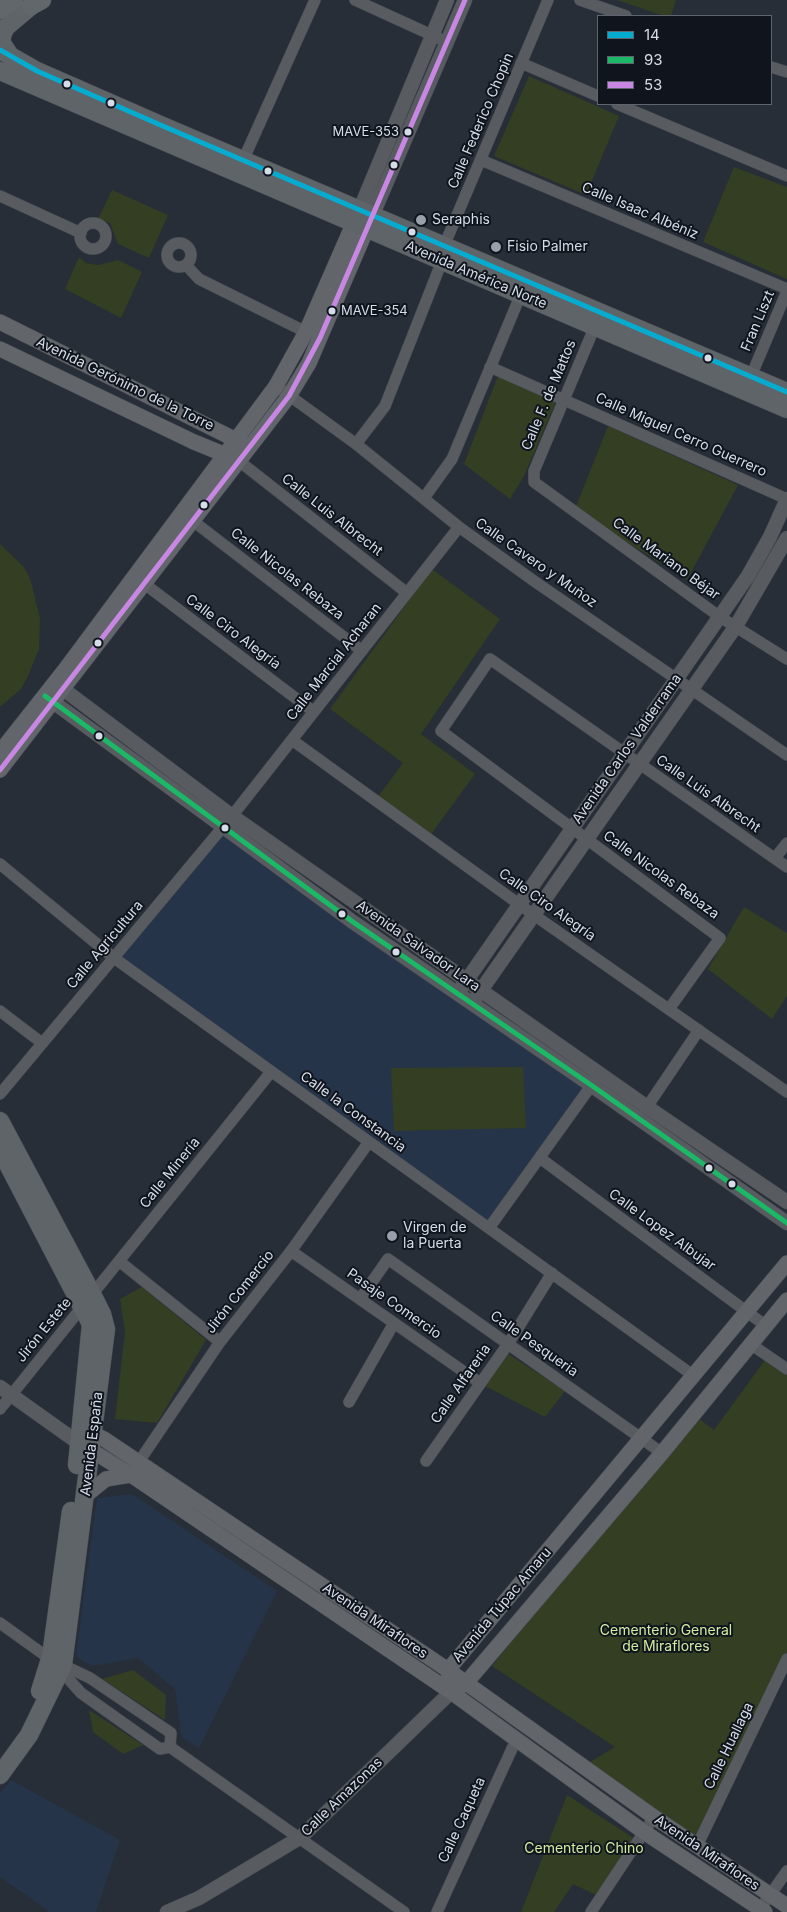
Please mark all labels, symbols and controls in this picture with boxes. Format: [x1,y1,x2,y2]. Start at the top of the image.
legend [597,15,772,105]
text: 14 [644,25,660,44]
text: 93 [644,50,663,69]
street label: Calle Federico Chopin [445,51,517,191]
text: 53 [644,75,662,94]
unlabelled marker [62,79,72,89]
unlabelled marker [106,98,116,108]
place label: MAVE-353 [333,124,399,140]
marker: MAVE-353 [403,127,413,137]
unlabelled marker [389,160,399,170]
unlabelled marker [263,166,273,176]
street label: Calle Isaac Albéniz [579,179,701,243]
place label: Seraphis [432,212,490,228]
marker: Seraphis [414,213,428,227]
unlabelled marker [407,227,417,237]
street label: Avenida América Norte [403,237,549,313]
place label: Fisio Palmer [507,239,588,255]
marker: Fisio Palmer [489,240,503,254]
street label: Fran Liszt [738,288,778,354]
place label: MAVE-354 [341,303,408,319]
marker: MAVE-354 [327,306,337,316]
street label: Avenida Gerónimo de la Torre [33,334,217,434]
street label: Calle F. de Mattos [518,337,580,453]
unlabelled marker [703,353,713,363]
street label: Calle Miguel Cerro Guerrero [593,390,769,480]
street label: Calle Luis Albrecht [278,470,386,560]
unlabelled marker [199,500,209,510]
street label: Calle Mariano Béjar [609,514,723,604]
street label: Calle Cavero y Muñoz [472,515,600,611]
street label: Calle Nicolas Rebaza [227,525,347,623]
street label: Calle Ciro Alegría [182,591,284,673]
street label: Calle Marcial Acharan [283,600,385,724]
unlabelled marker [93,638,103,648]
street label: Avenida Carlos Valderrama [569,671,685,827]
unlabelled marker [94,731,104,741]
street label: Calle Luis Albrecht [653,752,763,836]
unlabelled marker [220,823,230,833]
street label: Calle Nicolas Rebaza [600,827,722,923]
street label: Calle Ciro Alegría [495,865,599,945]
street label: Calle Agricultura [63,897,147,993]
street label: Avenida Salvador Lara [353,897,483,995]
unlabelled marker [337,909,347,919]
unlabelled marker [391,947,401,957]
street label: Calle la Constancia [297,1068,409,1156]
street label: Calle Minería [136,1134,204,1212]
unlabelled marker [704,1163,714,1173]
unlabelled marker [727,1179,737,1189]
street label: Calle Lopez Albujar [605,1186,719,1274]
place label: Virgen de la Puerta [403,1220,467,1252]
marker: Virgen de la Puerta [385,1229,399,1243]
street label: Jirón Comercio [202,1247,278,1337]
street label: Pasaje Comercio [344,1265,444,1343]
street label: Jirón Estete [13,1294,75,1366]
street label: Calle Pesqueria [487,1308,581,1380]
street label: Calle Alfareria [428,1341,494,1427]
street label: Avenida España [77,1391,107,1497]
street label: Avenida Túpac Amaru [449,1544,555,1666]
street label: Avenida Miraflores [319,1580,431,1662]
park label: Cementerio General de Miraflores [600,1623,732,1655]
street label: Calle Huallaga [701,1700,757,1792]
street label: Calle Amazonas [298,1754,386,1840]
street label: Calle Caqueta [435,1774,489,1866]
street label: Avenida Miraflores [651,1812,763,1894]
park label: Cementerio Chino [524,1841,644,1857]

